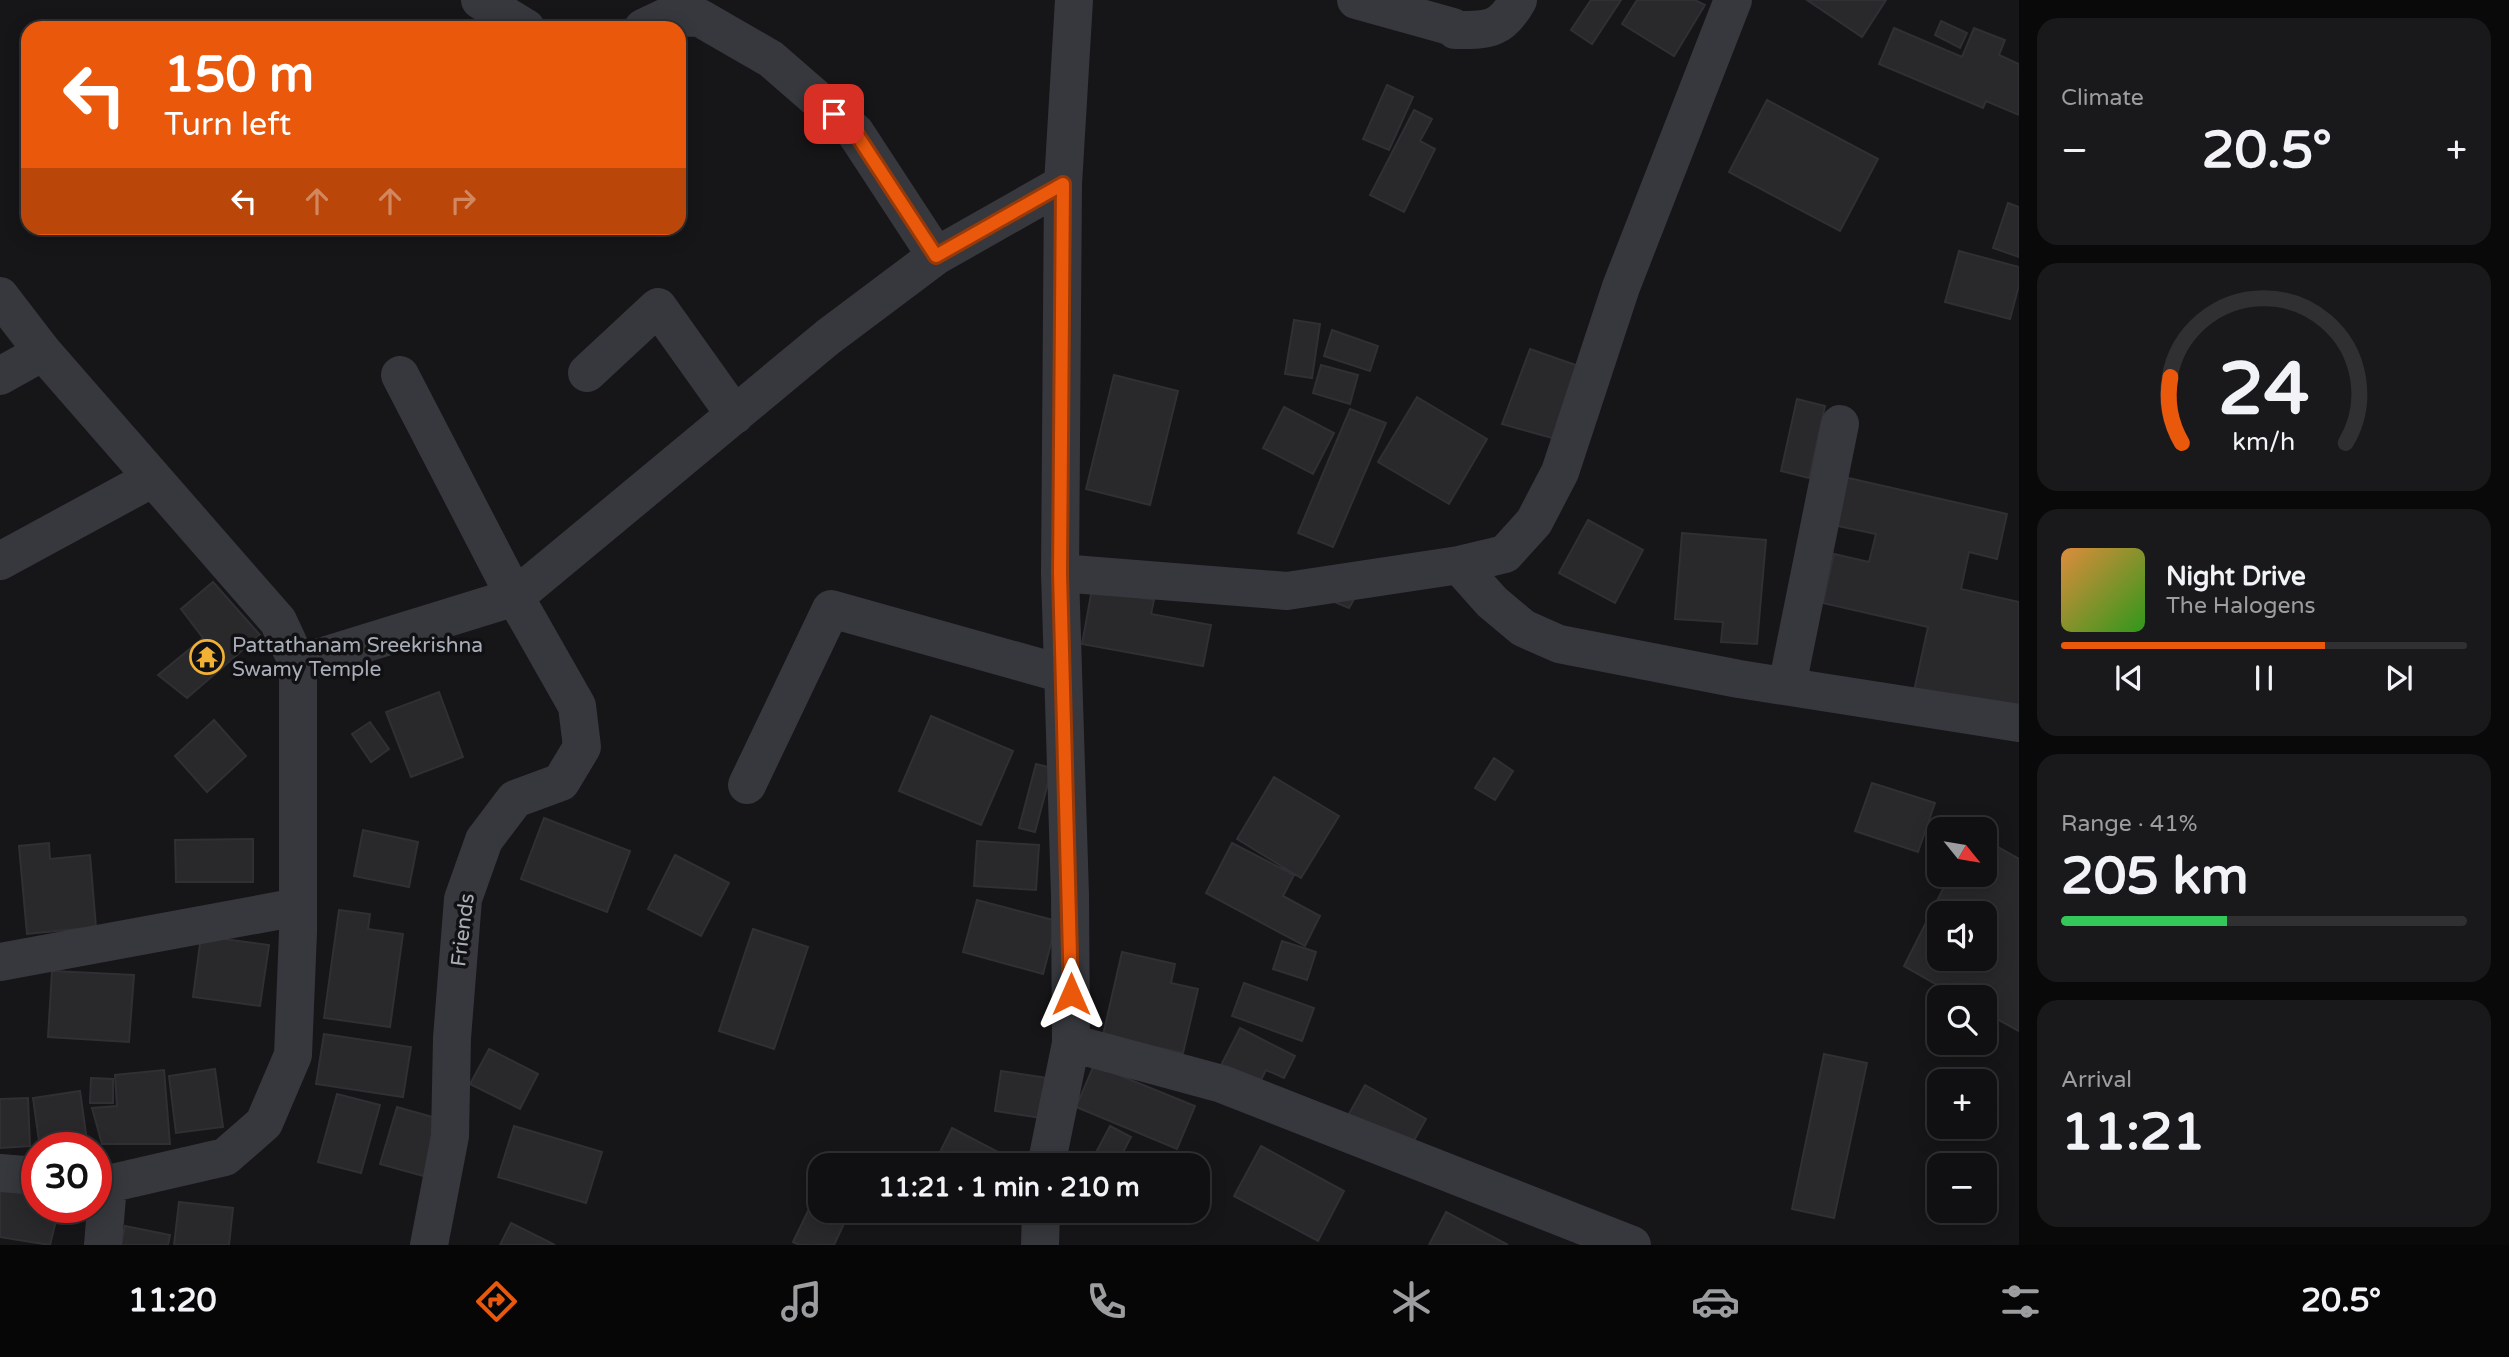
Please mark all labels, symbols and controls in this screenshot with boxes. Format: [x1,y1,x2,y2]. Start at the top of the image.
text: 150 m [164,46,314,105]
icon: left [49,49,140,140]
pin [804,84,864,144]
text: Climate [2061,84,2144,112]
icon: arrive [815,95,853,133]
text: Turn left [164,106,291,144]
text: 20.5° [2202,119,2332,182]
text: − [2061,128,2088,174]
text: + [2446,128,2467,174]
icon: left [225,182,263,220]
icon: ahead [298,182,336,220]
icon: ahead [371,182,409,220]
icon: right [444,182,482,220]
text: 24 [2218,347,2310,435]
text: km/h [2233,427,2295,457]
text: Night Drive [2166,561,2306,592]
text: The Halogens [2166,592,2315,620]
place label: Pattathanam Sreekrishna Swamy Temple [232,633,483,682]
temple icon: Pattathanam Sreekrishna Swamy Temple [188,638,226,676]
icon: previous [2110,659,2148,697]
icon: pause [2245,659,2283,697]
icon: next [2380,659,2418,697]
text: Range · 41% [2061,810,2197,838]
north arrow [1927,817,1997,887]
map controls [1927,817,1997,1223]
text: 205 km [2061,845,2249,908]
street label: Friends [446,892,480,968]
button: sound [1927,901,1997,971]
position arrow [1034,957,1108,1031]
button: search [1927,985,1997,1055]
text: Arrival [2061,1066,2132,1094]
button: + [1927,1069,1997,1139]
text: 11:21 [2061,1101,2205,1164]
speed limit sign: 30 [21,1132,112,1223]
button: − [1927,1153,1997,1223]
text: 11:21 · 1 min · 210 m [878,1172,1140,1203]
icon: directions [472,1277,521,1326]
icon: music [777,1277,826,1326]
icon: phone [1082,1277,1131,1326]
icon: climate [1387,1277,1436,1326]
icon: car [1691,1277,1740,1326]
icon: filters [1996,1277,2045,1326]
text: 11:20 [128,1282,217,1320]
text: 20.5° [2301,1282,2381,1320]

